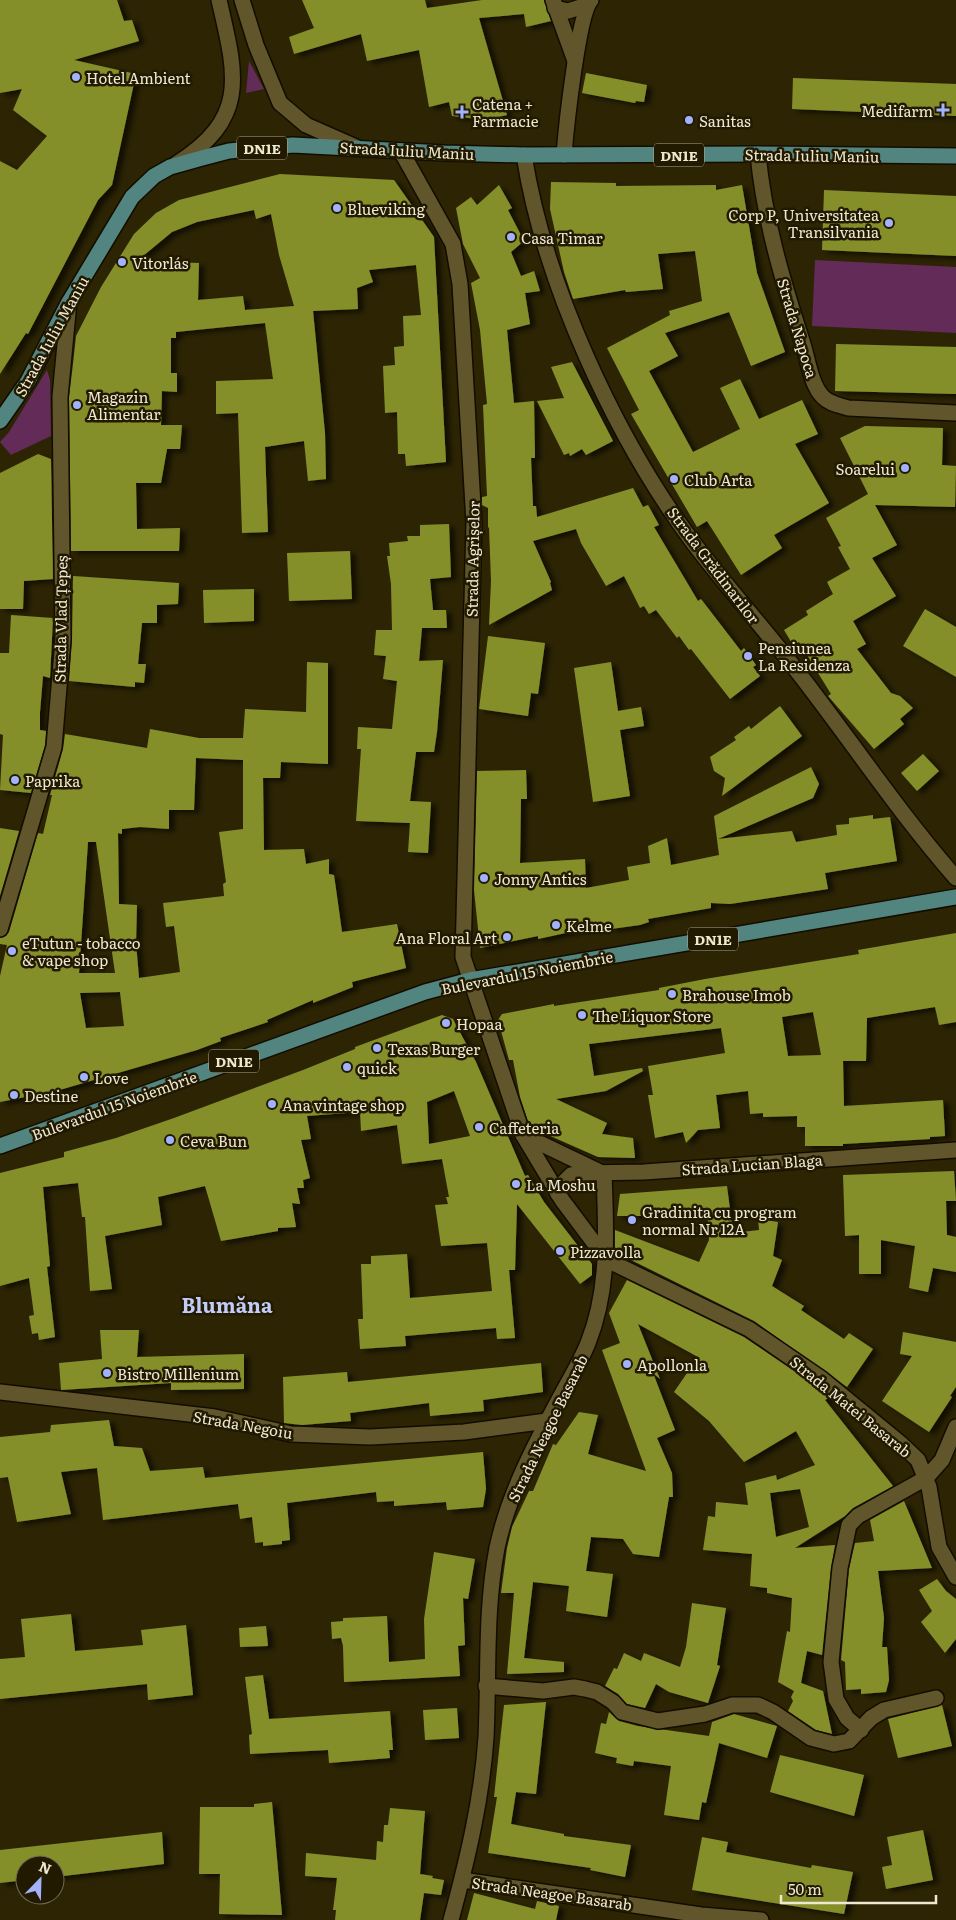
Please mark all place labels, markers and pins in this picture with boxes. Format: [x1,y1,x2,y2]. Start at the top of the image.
place label: Hotel Ambient [86,66,191,89]
marker: Hotel Ambient [70,71,82,83]
place label: Catena + Farmacie [472,92,539,132]
place label: Medifarm [861,99,933,122]
marker: Medifarm [937,104,949,116]
marker: Catena + Farmacie [456,106,468,118]
place label: Sanitas [699,109,751,132]
marker: Sanitas [683,114,695,126]
place label: Blueviking [347,197,426,220]
marker: Blueviking [331,202,343,214]
place label: Corp P, Universitatea Transilvania [728,203,880,243]
marker: Corp P, Universitatea Transilvania [883,217,895,229]
place label: Casa Timar [521,226,603,249]
marker: Casa Timar [505,231,517,243]
place label: Vitorlás [132,251,189,274]
marker: Vitorlás [116,256,128,268]
place label: Magazin Alimentar [87,385,161,425]
marker: Magazin Alimentar [71,399,83,411]
place label: Soarelui [835,457,895,480]
marker: Soarelui [899,462,911,474]
place label: Club Arta [684,468,753,491]
marker: Club Arta [668,473,680,485]
place label: Pensiunea La Residenza [758,636,851,676]
marker: Pensiunea La Residenza [742,650,754,662]
place label: Paprika [25,769,81,792]
marker: Paprika [9,774,21,786]
place label: Jonny Antics [494,867,587,890]
marker: Jonny Antics [478,872,490,884]
place label: Kelme [566,914,612,937]
marker: Kelme [550,919,562,931]
place label: Ana Floral Art [396,926,497,949]
place label: eTutun - tobacco & vape shop [22,931,141,971]
marker: Ana Floral Art [501,931,513,943]
marker: eTutun - tobacco & vape shop [6,945,18,957]
place label: Brahouse Imob [682,983,791,1006]
marker: Brahouse Imob [666,988,678,1000]
place label: The Liquor Store [592,1004,711,1027]
marker: The Liquor Store [576,1009,588,1021]
place label: Hopaa [456,1012,503,1035]
marker: Hopaa [440,1017,452,1029]
place label: Texas Burger [387,1037,480,1060]
marker: Texas Burger [371,1042,383,1054]
place label: quick [357,1056,398,1079]
marker: quick [341,1061,353,1073]
place label: Love [94,1066,129,1089]
marker: Love [78,1071,90,1083]
place label: Destine [24,1084,79,1107]
marker: Destine [8,1089,20,1101]
place label: Ana vintage shop [282,1093,404,1116]
marker: Ana vintage shop [266,1098,278,1110]
place label: Caffeteria [489,1116,560,1139]
marker: Caffeteria [473,1121,485,1133]
place label: Ceva Bun [180,1129,247,1152]
marker: Ceva Bun [164,1134,176,1146]
place label: La Moshu [526,1173,596,1196]
marker: La Moshu [510,1178,522,1190]
place label: Gradinita cu program normal Nr 12A [642,1200,797,1240]
marker: Gradinita cu program normal Nr 12A [626,1214,638,1226]
place label: Pizzavolla [570,1240,642,1263]
marker: Pizzavolla [554,1245,566,1257]
place label: Apollonla [637,1353,708,1376]
marker: Apollonla [621,1358,633,1370]
place label: Bistro Millenium [117,1362,240,1385]
marker: Bistro Millenium [101,1367,113,1379]

